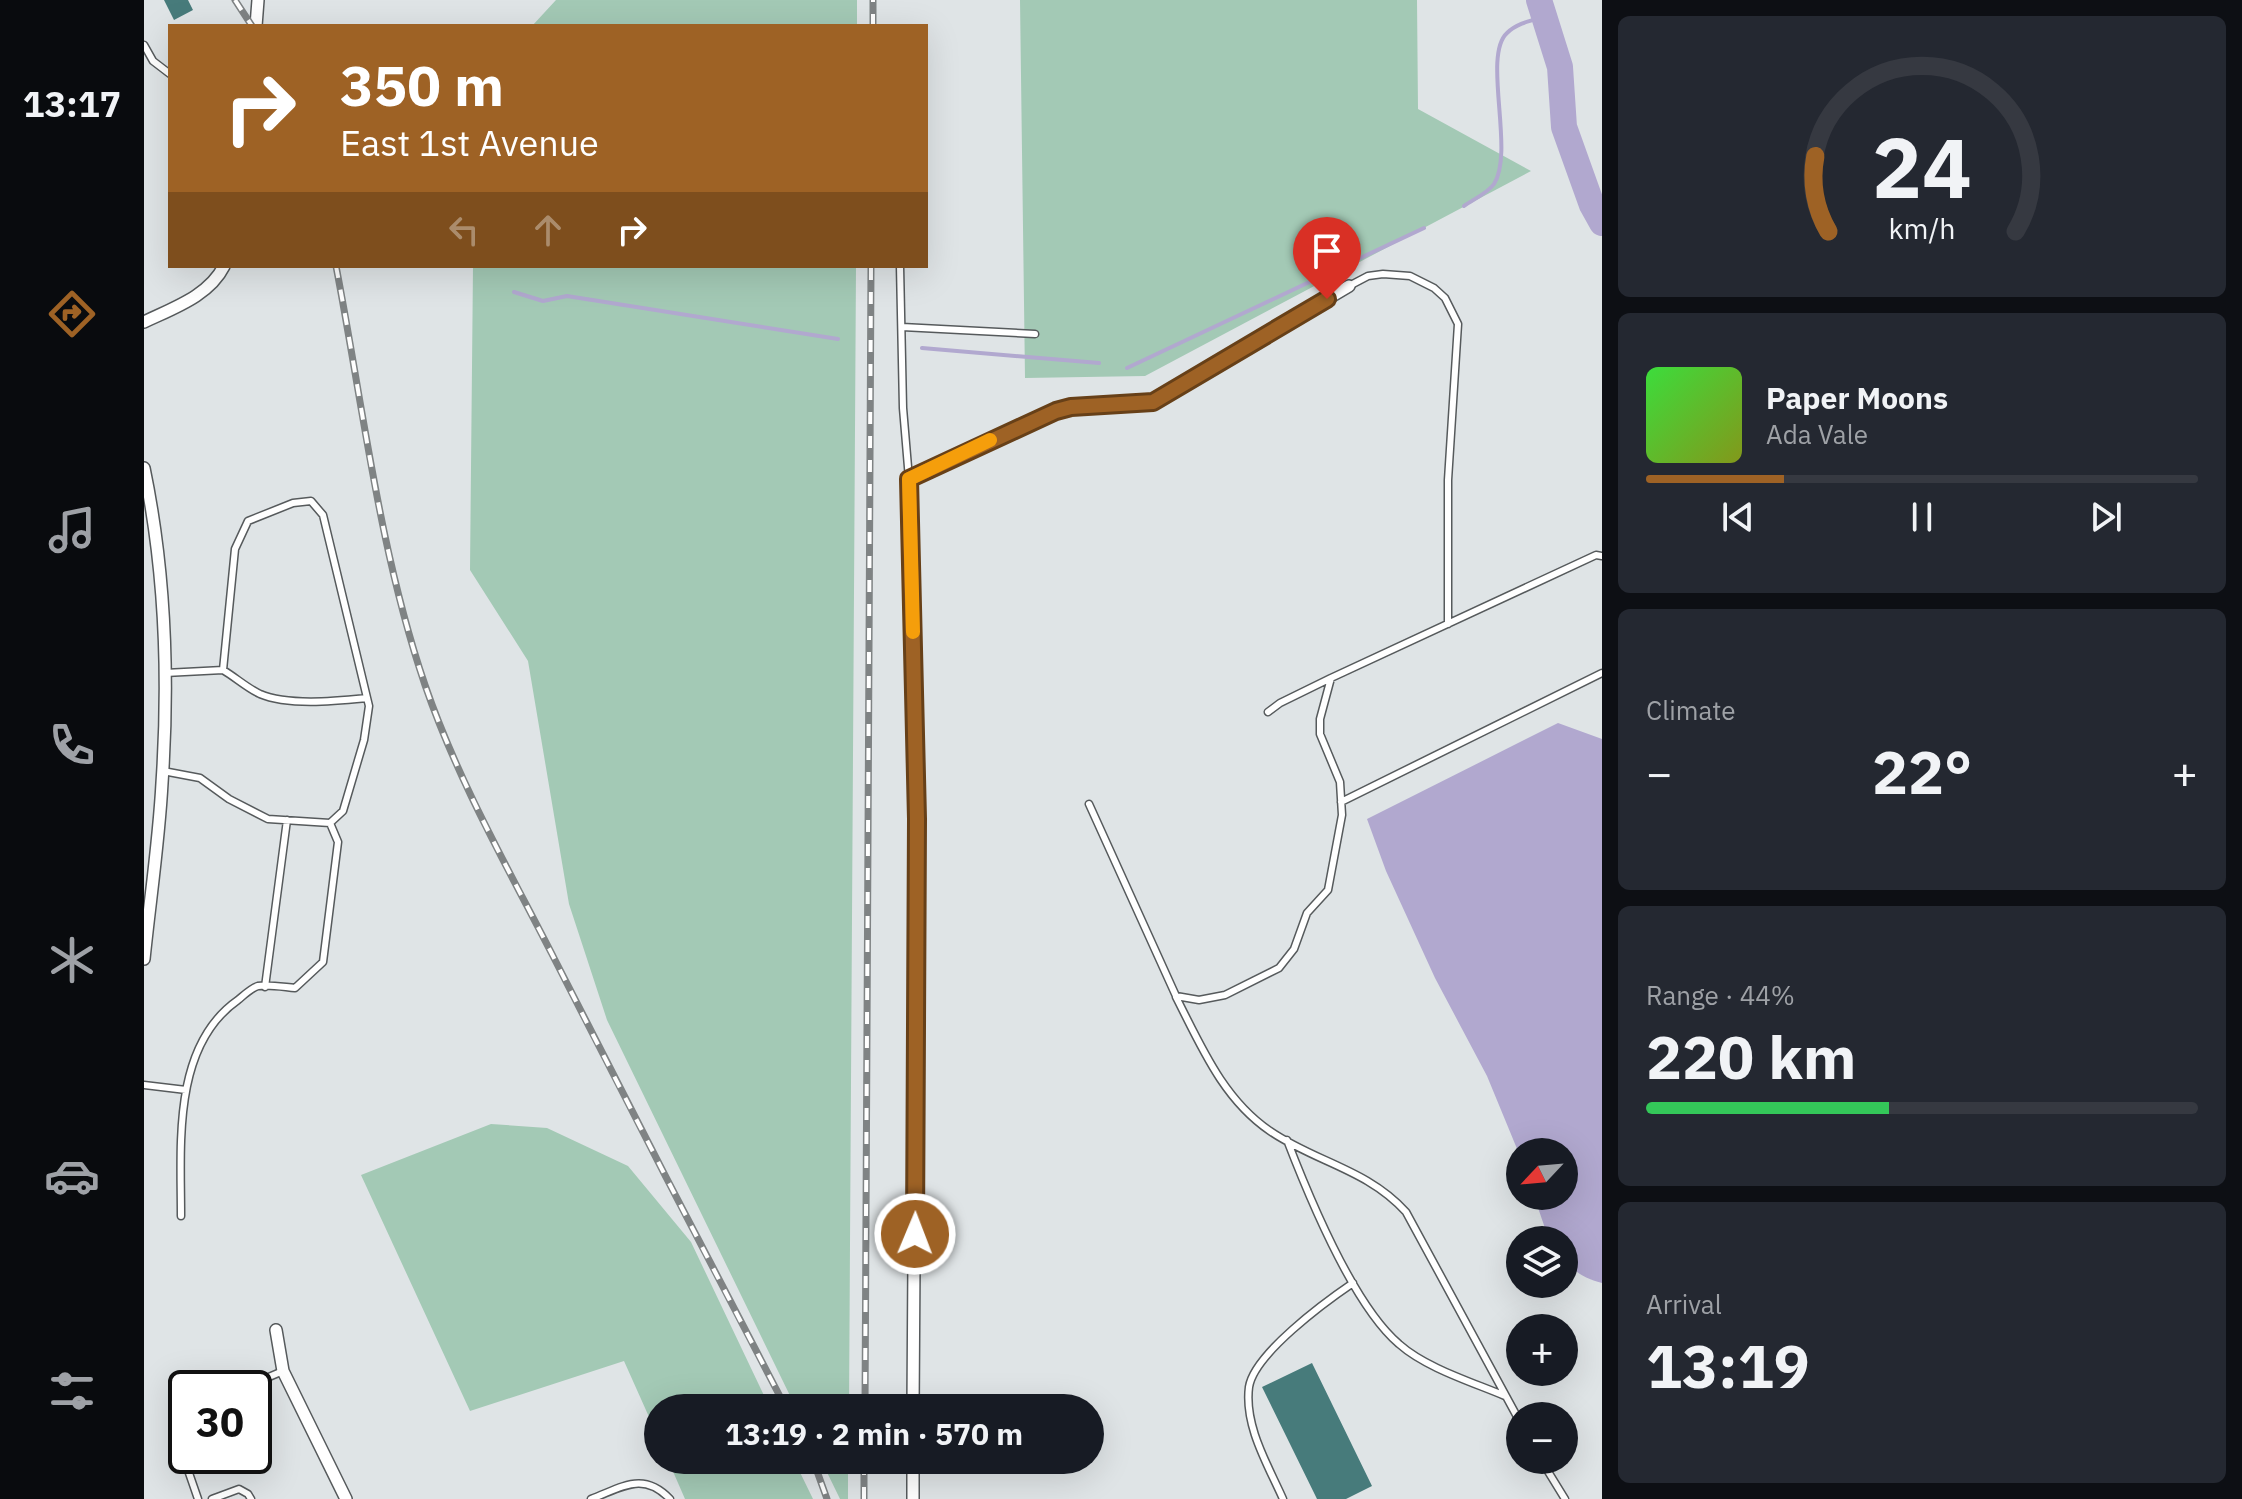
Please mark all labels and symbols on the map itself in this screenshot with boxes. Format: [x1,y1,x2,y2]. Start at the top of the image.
pin [1293,217,1361,299]
north arrow [1506,1138,1578,1210]
position arrow [873,1192,957,1276]
speed limit sign: 30 [168,1370,272,1474]

